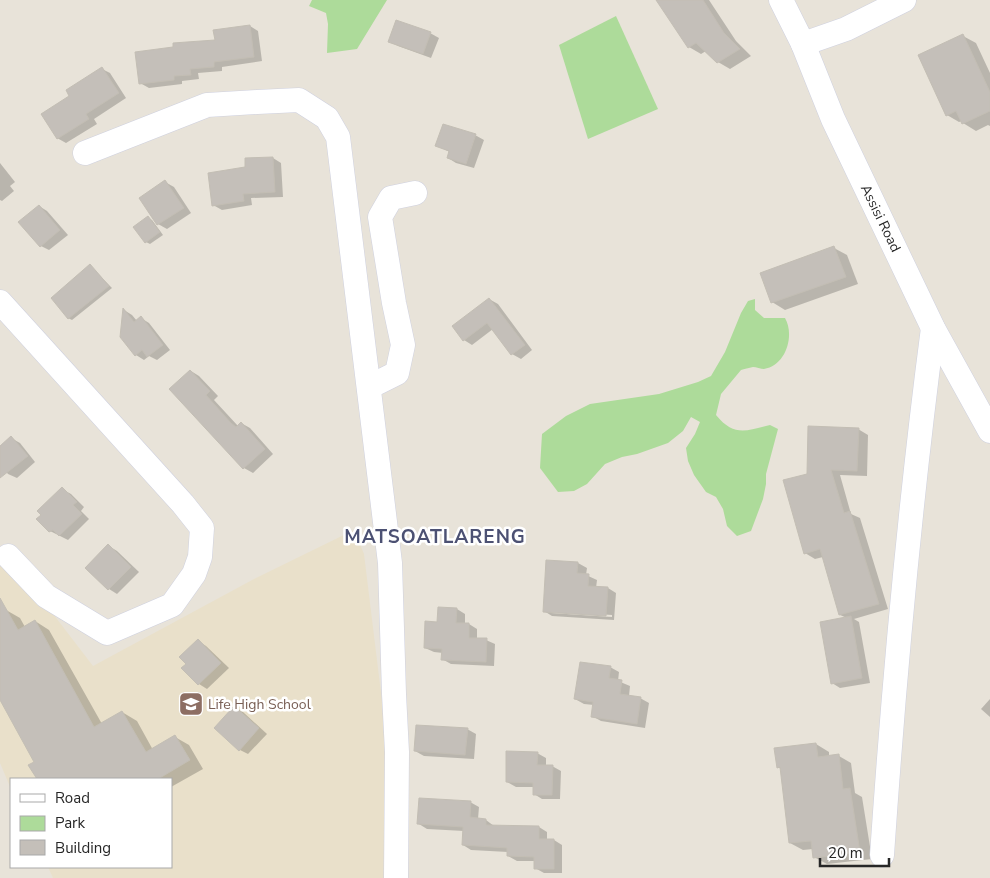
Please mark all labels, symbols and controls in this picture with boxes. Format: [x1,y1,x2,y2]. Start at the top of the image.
street label: Assisi Road [856,181,905,255]
district label: MATSOATLARENG [344,524,526,550]
school or university icon: Life High School [178,691,204,717]
place label: Life High School [208,695,312,714]
legend [10,778,172,868]
text: Road [55,788,90,808]
text: Park [55,813,85,833]
scale bar [820,836,889,868]
text: Building [55,838,111,858]
text: 20 m [828,843,863,863]

